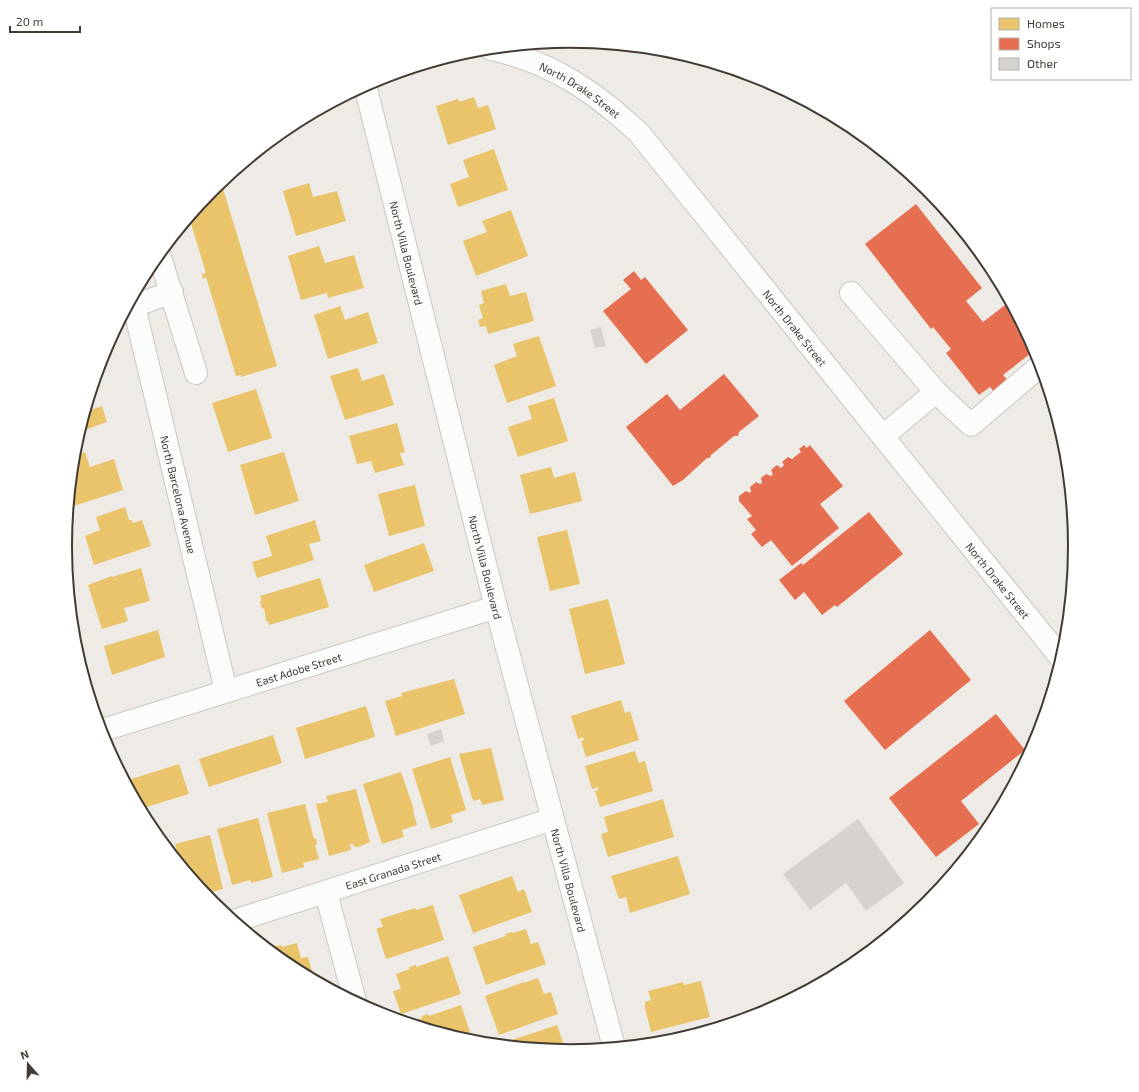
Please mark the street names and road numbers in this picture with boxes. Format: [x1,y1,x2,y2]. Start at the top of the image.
street label: North Drake Street [538,59,623,120]
street label: North Villa Boulevard [388,199,426,306]
street label: North Drake Street [761,287,830,368]
street label: North Barcelona Avenue [159,434,199,555]
street label: North Villa Boulevard [467,514,505,620]
street label: North Drake Street [964,539,1033,621]
street label: East Adobe Street [254,649,343,688]
street label: North Villa Boulevard [549,827,589,933]
street label: East Granada Street [344,849,443,892]

